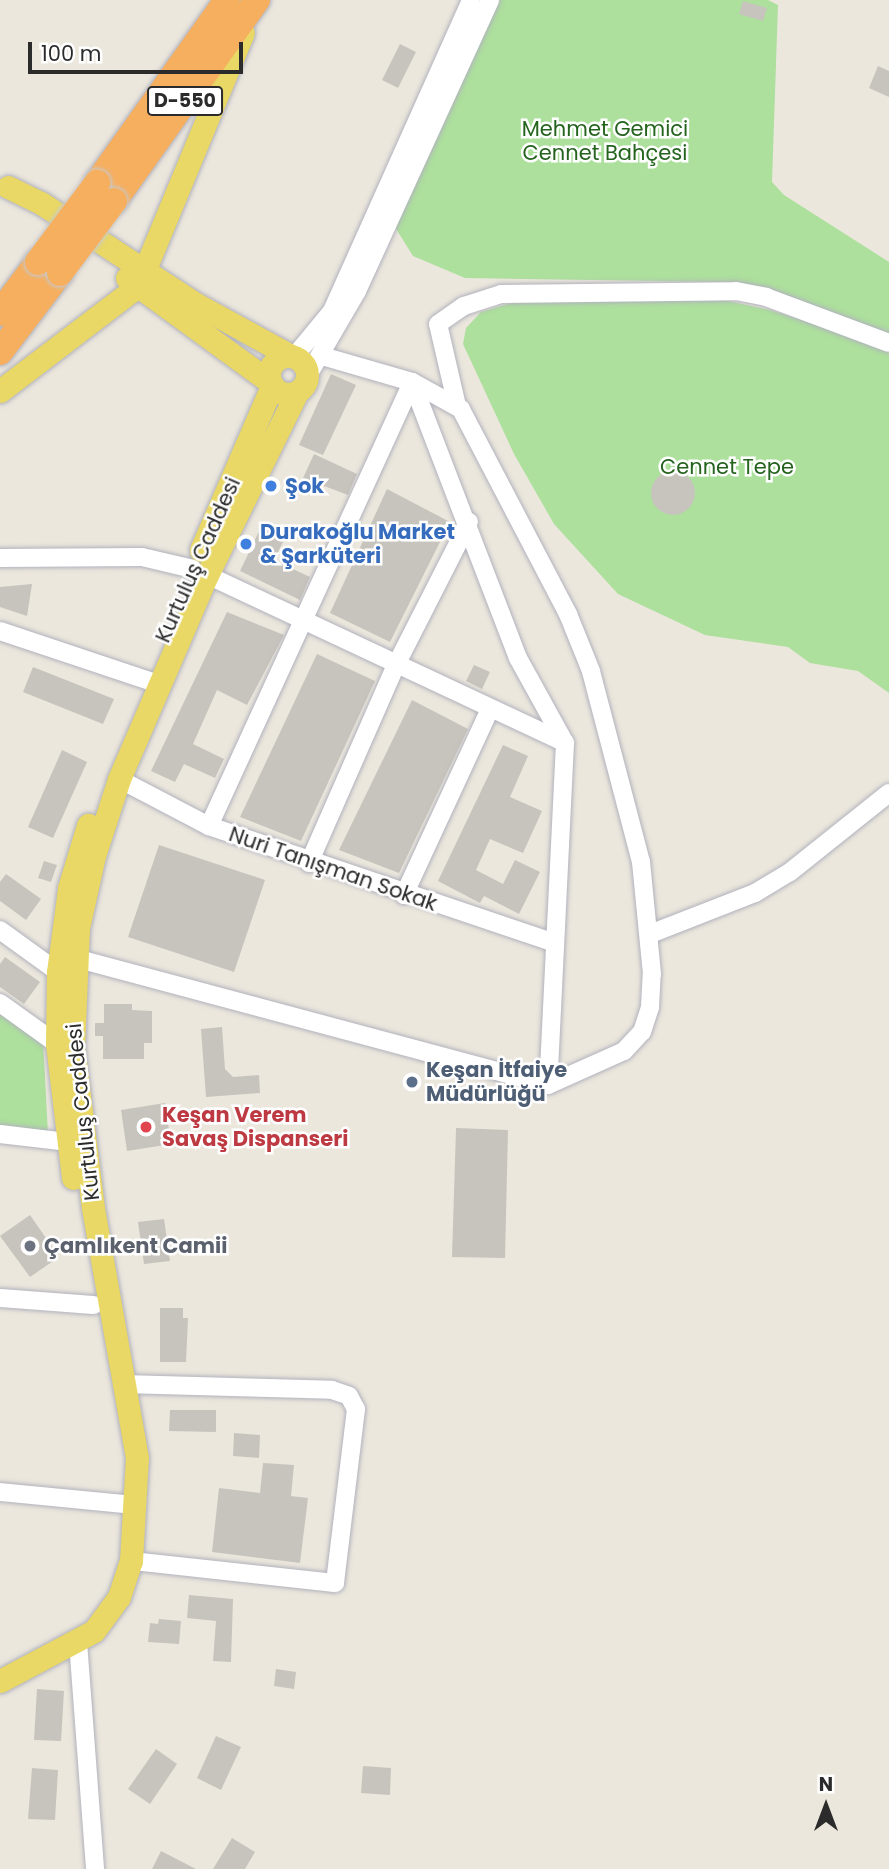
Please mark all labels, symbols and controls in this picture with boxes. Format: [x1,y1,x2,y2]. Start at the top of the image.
scale bar [32,28,247,72]
text: 100 m [41,39,101,68]
road number: D-550 [146,86,224,116]
park label: Mehmet Gemici Cennet Bahçesi [522,116,688,166]
park label: Cennet Tepe [660,454,794,480]
place label: Şok [285,473,324,499]
street label: Kurtuluş Caddesi [150,474,246,646]
marker: Şok [263,478,279,494]
place label: Durakoğlu Market & Şarküteri [260,519,455,569]
marker: Durakoğlu Market & Şarküteri [238,536,254,552]
street label: Nuri Tanışman Sokak [226,822,440,916]
street label: Kurtuluş Caddesi [61,1022,105,1202]
place label: Keşan İtfaiye Müdürlüğü [426,1057,567,1107]
marker: Keşan İtfaiye Müdürlüğü [404,1074,420,1090]
place label: Keşan Verem Savaş Dispanseri [162,1102,348,1152]
marker: Keşan Verem Savaş Dispanseri [136,1117,156,1137]
place label: Çamlıkent Camii [44,1233,227,1259]
marker: Çamlıkent Camii [22,1238,38,1254]
north arrow [791,1771,861,1841]
text: N [819,1771,833,1798]

